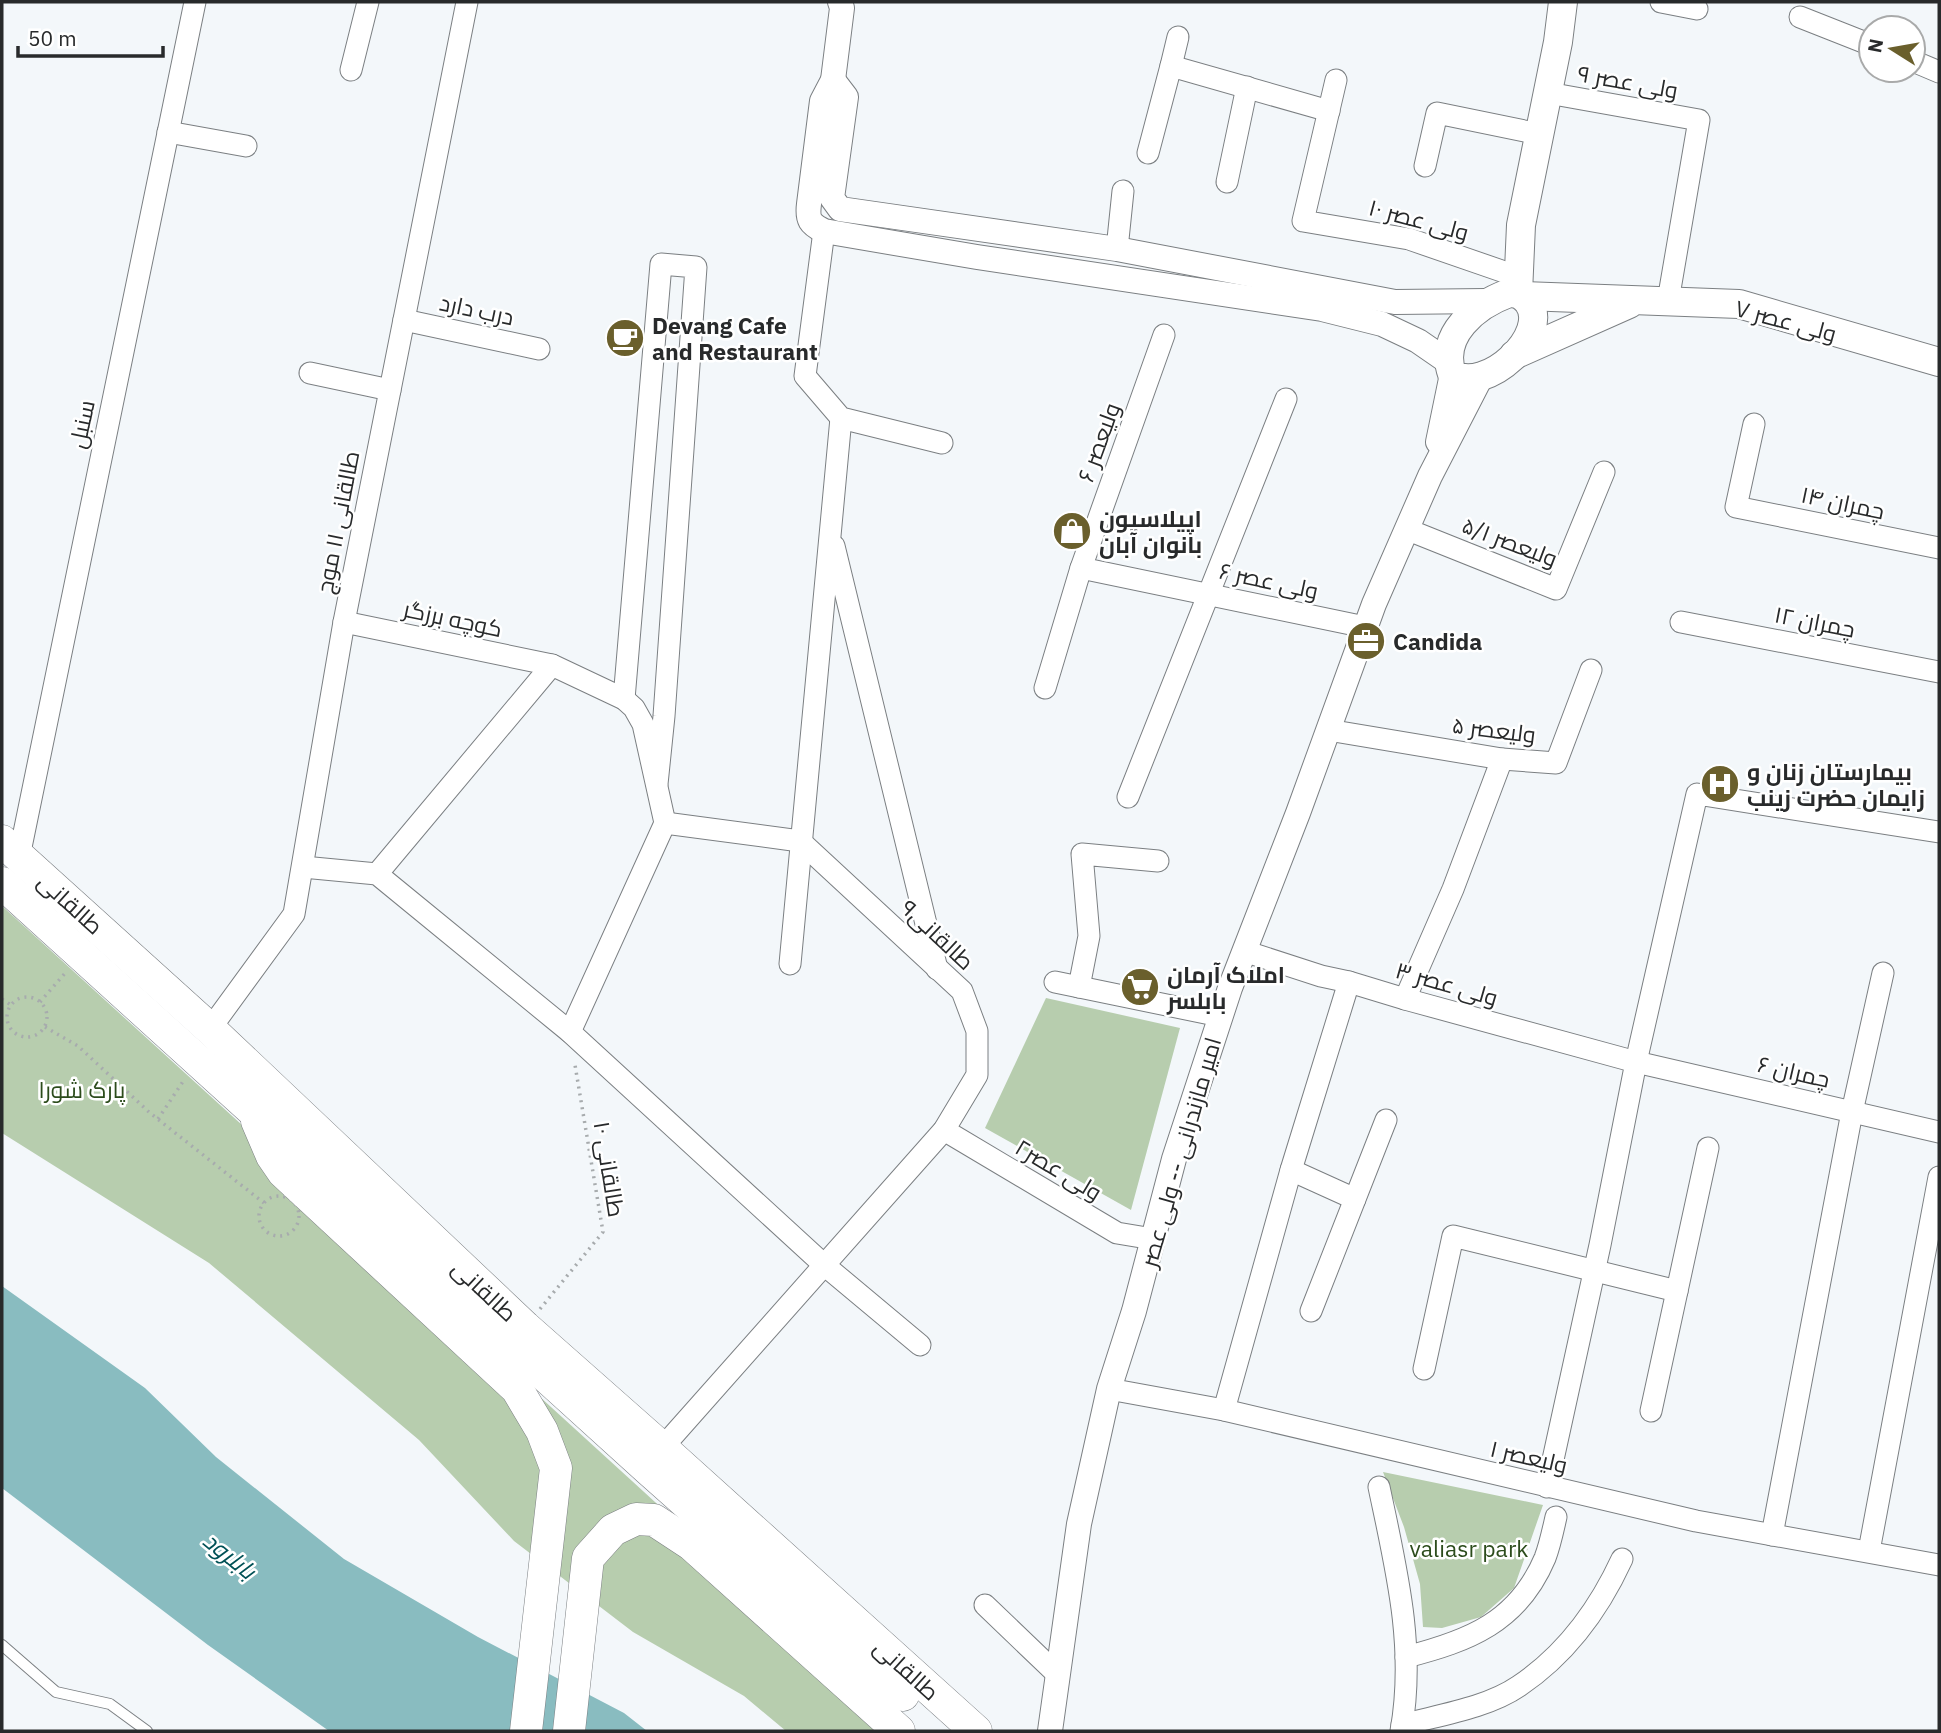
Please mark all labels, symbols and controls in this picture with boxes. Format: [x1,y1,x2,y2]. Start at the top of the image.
scale bar [18,14,163,58]
north arrow [1857,14,1927,84]
text: 50 m [28,24,77,52]
text: N [1862,37,1888,55]
street label: ولی عصر ۹ [1575,57,1681,105]
street label: ولی عصر ۱۰ [1366,191,1472,247]
street label: درب دارد [437,287,517,331]
street label: ولی عصر ۷ [1732,292,1840,348]
place label: Devang Cafe and Restaurant [652,310,818,366]
cafe icon: Devang Cafe and Restaurant [604,317,646,359]
street label: سنبل [61,397,101,451]
street label: ولیعصر ۶ [1070,398,1126,486]
street label: طالقانی ۱۱ موج [308,448,367,596]
street label: چمران ۱۴ [1798,479,1887,526]
place label: اپیلاسیون بانوان آبان [1099,503,1202,559]
street label: ولیعصر ۵/۱ [1458,509,1562,573]
shop icon: اپیلاسیون بانوان آبان [1051,510,1093,552]
street label: ولی عصر ۶ [1217,555,1321,605]
street label: کوچه برزگر [398,592,505,644]
street label: چمران ۱۲ [1772,599,1858,644]
office icon: Candida [1345,620,1387,662]
place label: Candida [1393,626,1482,656]
street label: ولیعصر ۵ [1450,709,1538,749]
place label: بیمارستان زنان و زایمان حضرت زینب [1747,756,1925,812]
hospital icon: بیمارستان زنان و زایمان حضرت زینب [1699,763,1741,805]
street label: طالقانی [32,866,110,940]
street label: طالقانی۹ [895,892,981,976]
street label: ولی عصر ۳ [1392,954,1502,1012]
place label: املاک آرمان بابلسر [1166,959,1285,1015]
supermarket icon: املاک آرمان بابلسر [1119,966,1161,1008]
street label: امیر مازندرانی -- ولی عصر [1132,1033,1227,1272]
street label: چمران ۶ [1755,1048,1833,1095]
park label: پارک شورا [39,1074,126,1105]
street label: طالقانی ۱۰ [588,1119,632,1219]
street label: ولی عصر۲ [1010,1131,1108,1207]
street label: طالقانی [446,1252,524,1328]
street label: ولیعصر ۱ [1487,1433,1571,1479]
water label: بابلرود [197,1524,264,1587]
park label: valiasr park [1410,1533,1528,1563]
street label: طالقانی [868,1632,946,1706]

